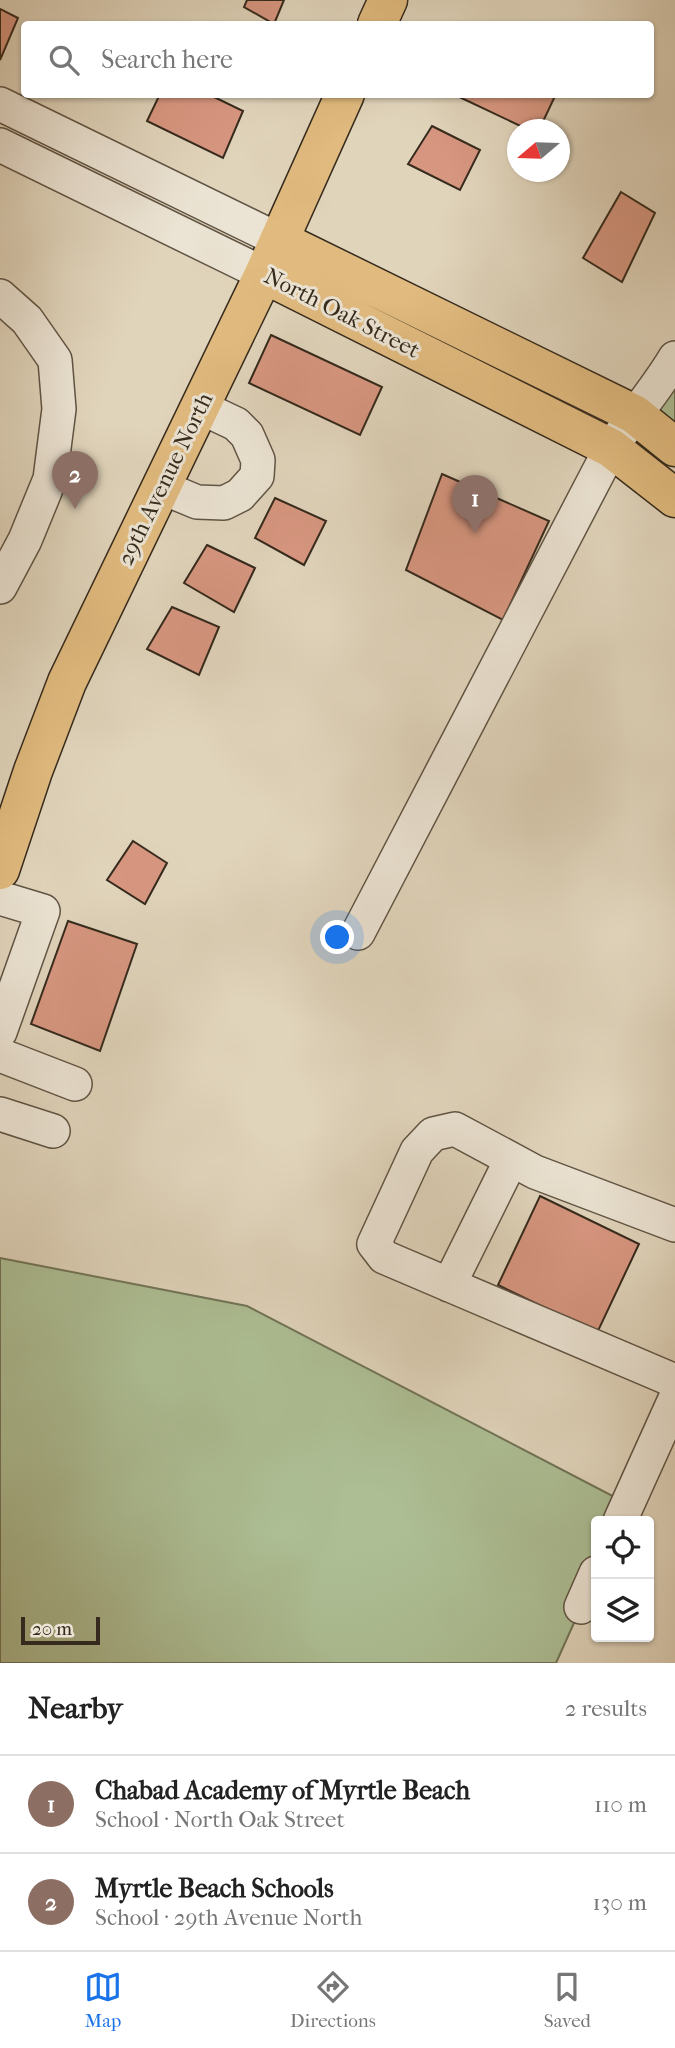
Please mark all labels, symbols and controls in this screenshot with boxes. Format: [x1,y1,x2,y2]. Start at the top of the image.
search box [21,21,654,98]
icon: search [45,41,83,79]
text: Search here [101,44,233,75]
north arrow [507,119,570,182]
street label: North Oak Street [260,262,424,364]
street label: 29th Avenue North [112,388,219,570]
pin: 2 [52,451,98,509]
pin: 1 [452,475,498,533]
your location [320,920,354,954]
map controls [591,1516,654,1642]
button: locate [591,1516,654,1579]
button: layers [591,1579,654,1642]
scale bar [21,1614,100,1646]
text: 20 m [32,1618,72,1640]
text: Nearby [28,1691,123,1726]
text: 2 results [565,1695,647,1722]
text: Chabad Academy of Myrtle Beach [95,1775,470,1806]
text: 1 [47,1791,55,1818]
text: 110 m [594,1791,647,1818]
text: School · North Oak Street [95,1806,345,1833]
text: Myrtle Beach Schools [95,1873,334,1904]
text: 2 [45,1889,57,1916]
text: 130 m [593,1889,647,1916]
text: School · 29th Avenue North [95,1904,362,1931]
tab: Map [84,1968,122,2032]
tab: Directions [290,1968,376,2032]
tab: Saved [544,1968,591,2032]

